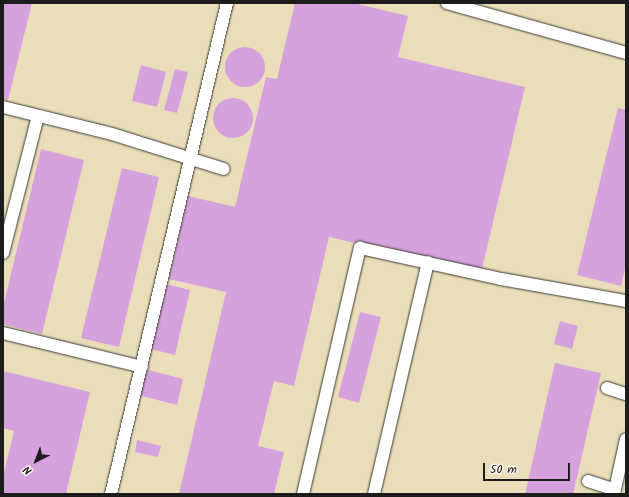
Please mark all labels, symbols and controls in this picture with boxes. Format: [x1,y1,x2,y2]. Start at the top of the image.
north arrow [16,441,56,481]
scale bar [485,455,572,481]
text: 50 m [490,460,517,479]
text: N [19,461,37,479]

